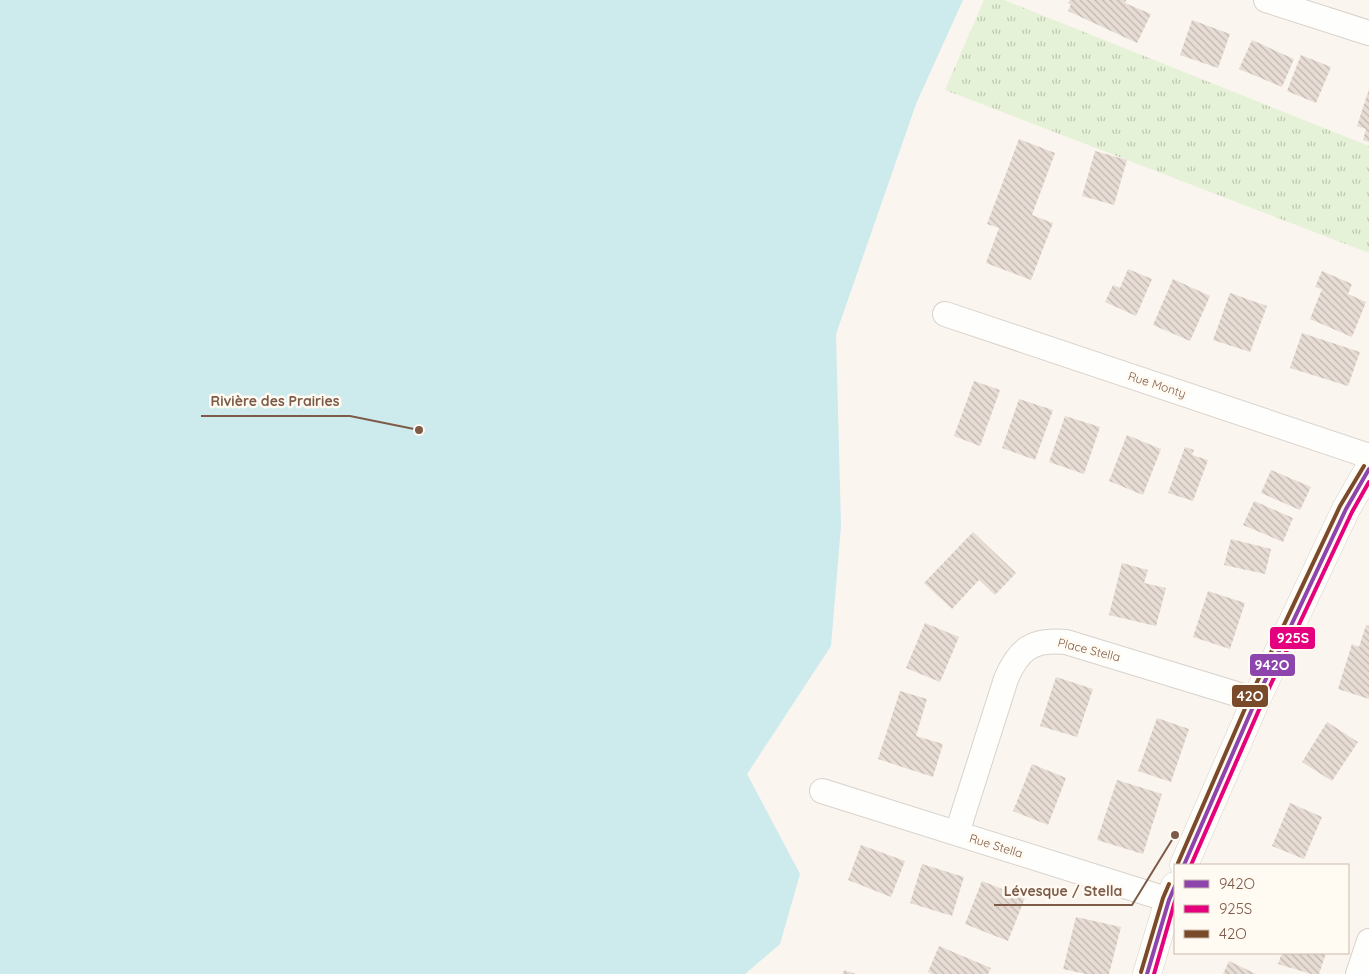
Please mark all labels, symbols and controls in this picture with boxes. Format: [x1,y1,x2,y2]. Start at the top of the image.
street label: Rue Monty [1126,368,1188,401]
callout: Rivière des Prairies [201,387,350,416]
text: Rivière des Prairies [211,392,340,410]
line badge: 925S [1269,626,1316,650]
text: 925S [1277,629,1309,647]
street label: Place Stella [1056,635,1122,665]
line badge: 942O [1249,653,1296,677]
text: 942O [1255,656,1290,674]
line badge: 42O [1231,684,1269,708]
text: 42O [1237,687,1264,705]
street label: Rue Stella [968,830,1025,861]
legend [1174,864,1349,954]
text: 942O [1219,874,1255,893]
callout: Lévesque / Stella [994,876,1132,905]
text: Lévesque / Stella [1004,882,1122,900]
text: 925S [1219,899,1252,918]
text: 42O [1219,924,1247,943]

